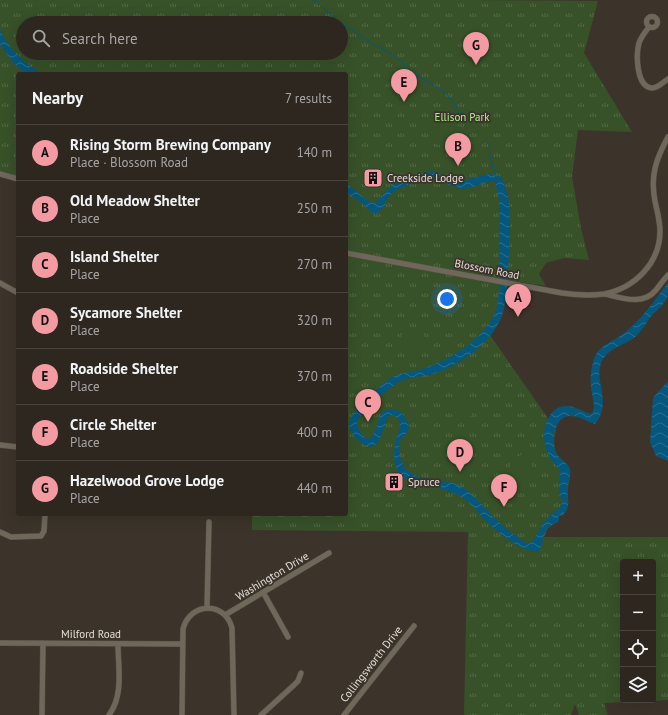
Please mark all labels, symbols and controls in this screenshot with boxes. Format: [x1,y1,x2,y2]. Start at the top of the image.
search box [16,16,348,60]
icon: search [30,27,52,49]
text: Search here [62,29,138,48]
pin: G [463,32,489,65]
pin: E [391,69,417,102]
text: Nearby [32,87,83,109]
text: 7 results [285,90,332,107]
park label: Ellison Park [435,110,490,124]
pin: B [445,133,471,166]
text: Rising Storm Brewing Company [70,135,271,154]
text: A [41,144,49,161]
text: 140 m [297,144,332,161]
text: Place · Blossom Road [70,154,188,171]
building icon: Creekside Lodge [362,167,384,189]
place label: Creekside Lodge [387,171,464,185]
text: Old Meadow Shelter [70,191,200,210]
text: B [41,200,49,217]
text: 250 m [297,200,332,217]
text: Place [70,210,100,227]
text: Island Shelter [70,247,159,266]
text: C [41,256,49,273]
text: 270 m [297,256,332,273]
street label: Blossom Road [453,256,521,282]
text: Place [70,266,100,283]
pin: A [505,284,531,317]
your location [437,289,457,309]
text: Sycamore Shelter [70,303,182,322]
text: D [41,312,49,329]
text: 320 m [297,312,332,329]
text: Place [70,322,100,339]
text: Roadside Shelter [70,359,178,378]
text: E [42,368,48,385]
text: 370 m [297,368,332,385]
text: Place [70,378,100,395]
pin: C [355,389,381,422]
text: Circle Shelter [70,415,156,434]
text: F [42,424,48,441]
text: 400 m [297,424,332,441]
text: Place [70,434,100,451]
pin: D [447,439,473,472]
text: Hazelwood Grove Lodge [70,471,224,490]
building icon: Spruce [383,471,405,493]
pin: F [491,474,517,507]
place label: Spruce [408,475,440,489]
text: G [41,480,49,497]
text: 440 m [297,480,332,497]
text: Place [70,490,100,507]
street label: Washington Drive [233,548,311,603]
map controls [620,559,656,703]
button: + [620,559,656,595]
button: − [620,595,656,631]
street label: Collingsworth Drive [337,623,405,705]
street label: Milford Road [61,627,121,641]
button: locate [620,631,656,667]
button: layers [620,667,656,703]

